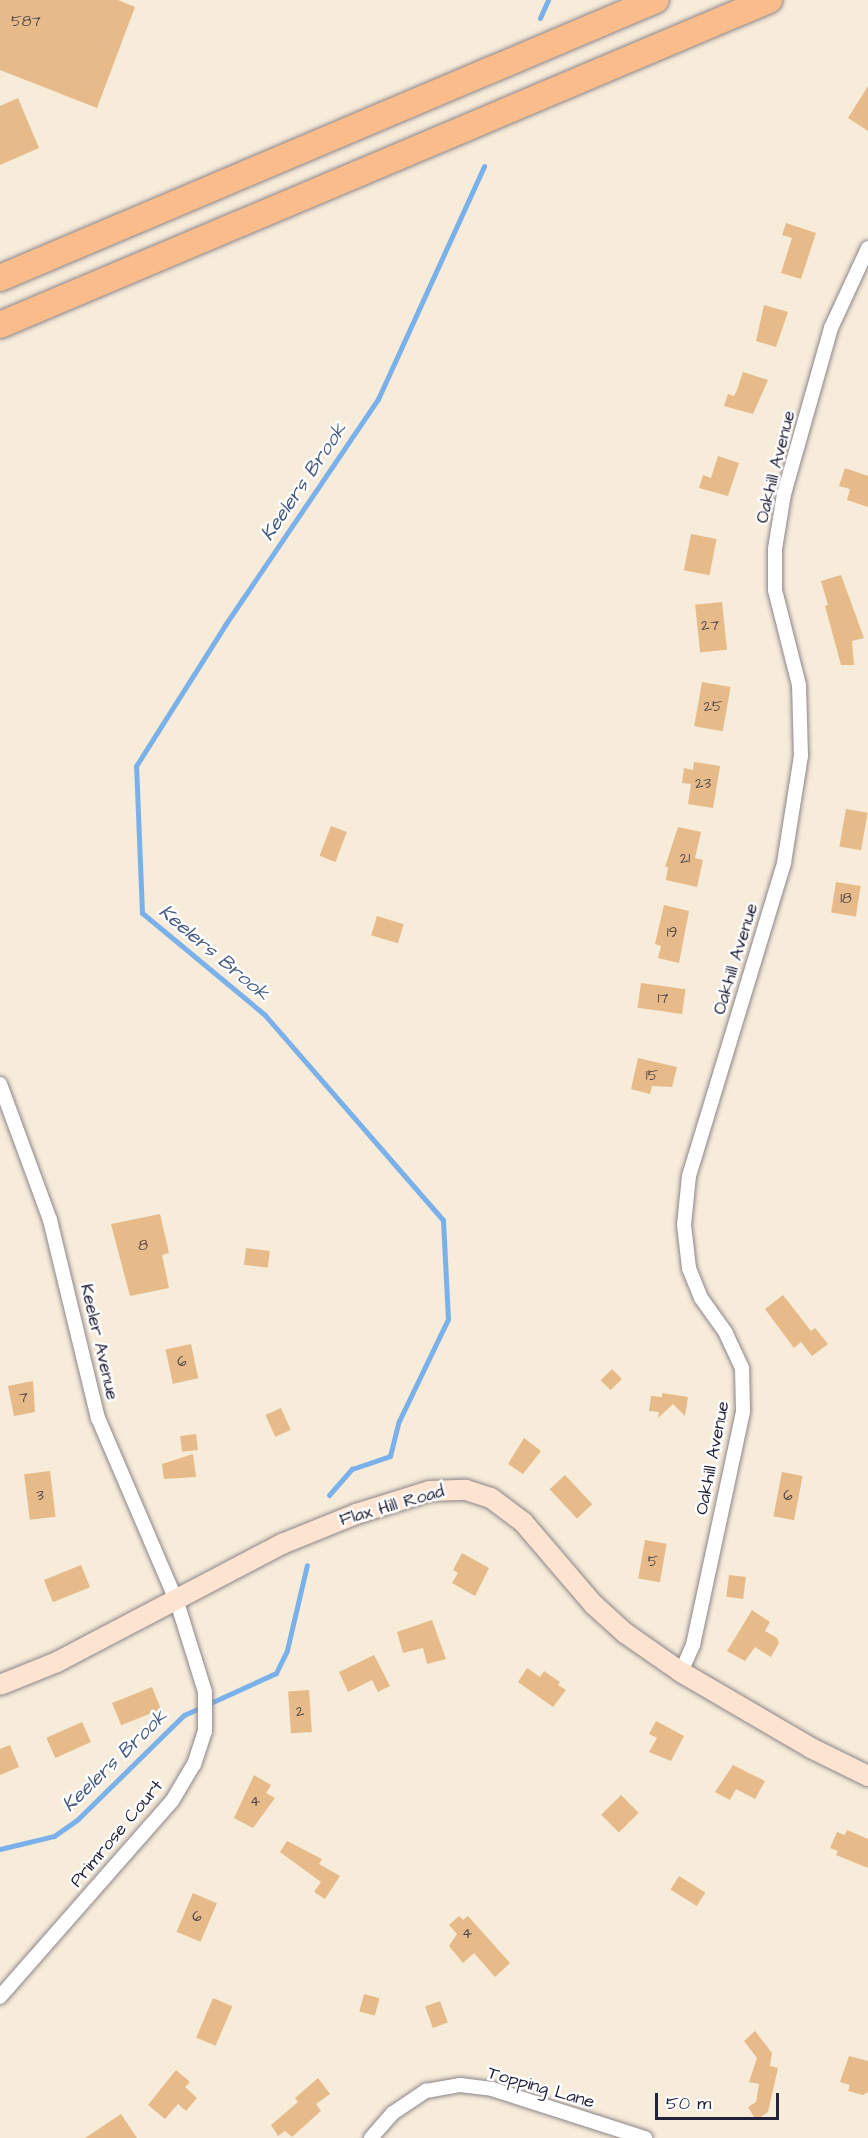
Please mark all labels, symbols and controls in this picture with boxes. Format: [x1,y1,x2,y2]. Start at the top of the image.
house number: 587 [11,13,41,31]
street label: Oakhill Avenue [752,408,800,526]
water label: Keelers Brook [256,419,352,545]
house number: 27 [701,617,719,635]
house number: 25 [703,698,723,716]
house number: 23 [695,775,711,793]
house number: 21 [680,850,690,868]
house number: 18 [840,890,852,908]
water label: Keelers Brook [154,900,274,1006]
street label: Oakhill Avenue [709,901,763,1017]
house number: 19 [667,924,677,942]
house number: 17 [657,990,669,1008]
house number: 15 [646,1067,658,1085]
house number: 8 [138,1237,148,1255]
street label: Keeler Avenue [75,1282,123,1402]
house number: 6 [177,1353,187,1371]
house number: 7 [18,1389,28,1407]
street label: Oakhill Avenue [691,1399,735,1517]
street label: Flax Hill Road [337,1481,447,1531]
house number: 3 [36,1487,44,1505]
house number: 6 [783,1487,793,1505]
house number: 5 [648,1553,658,1571]
house number: 2 [296,1703,304,1721]
water label: Keelers Brook [57,1705,173,1817]
street label: Primrose Court [66,1776,168,1892]
house number: 4 [250,1793,260,1811]
house number: 6 [192,1908,202,1926]
house number: 4 [462,1925,472,1943]
street label: Topping Lane [485,2062,597,2114]
scale bar [658,2081,782,2119]
text: 50 m [666,2091,711,2116]

